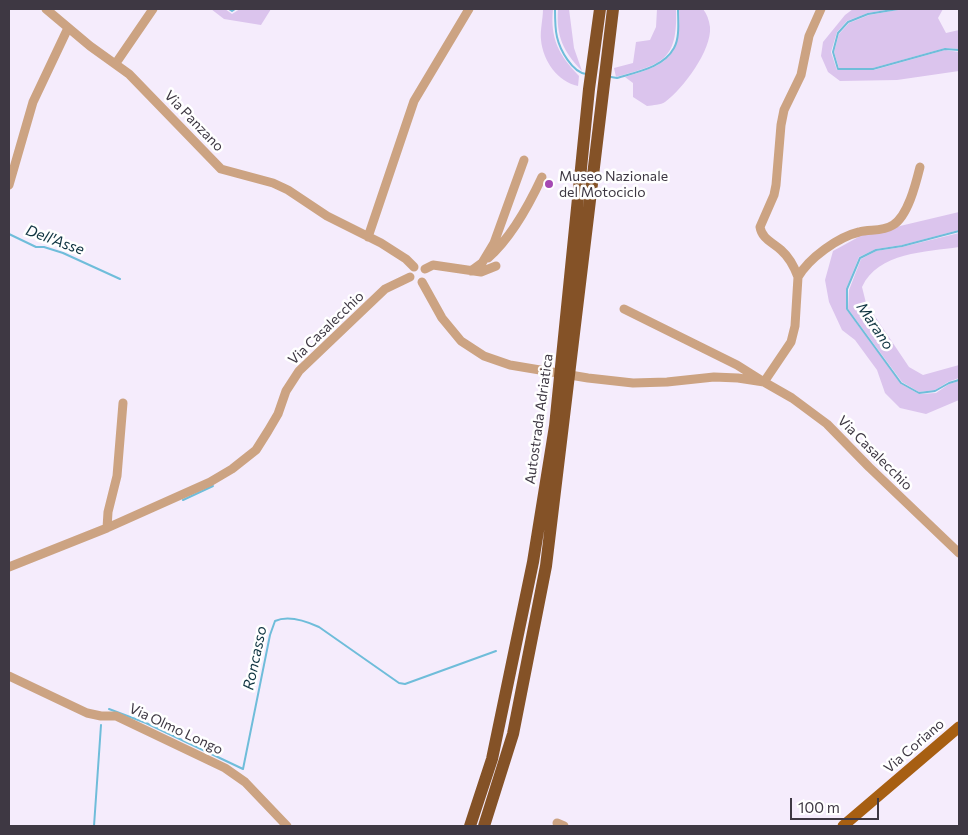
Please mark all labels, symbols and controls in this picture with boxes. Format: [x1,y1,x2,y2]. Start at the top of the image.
street label: Via Panzano [161,87,227,155]
place label: Museo Nazionale del Motociclo [559,168,668,200]
marker: Museo Nazionale del Motociclo [543,178,555,190]
water label: Dell'Asse [23,221,87,259]
street label: Via Casalecchio [285,288,367,368]
water label: Marano [853,299,897,353]
street label: Autostrada Adriatica [522,353,556,485]
street label: Via Casalecchio [834,412,916,494]
water label: Roncasso [239,624,271,692]
street label: Via Olmo Longo [126,700,226,758]
street label: Via Coriano [881,715,947,777]
scale bar [793,788,882,820]
text: 100 m [798,798,840,816]

